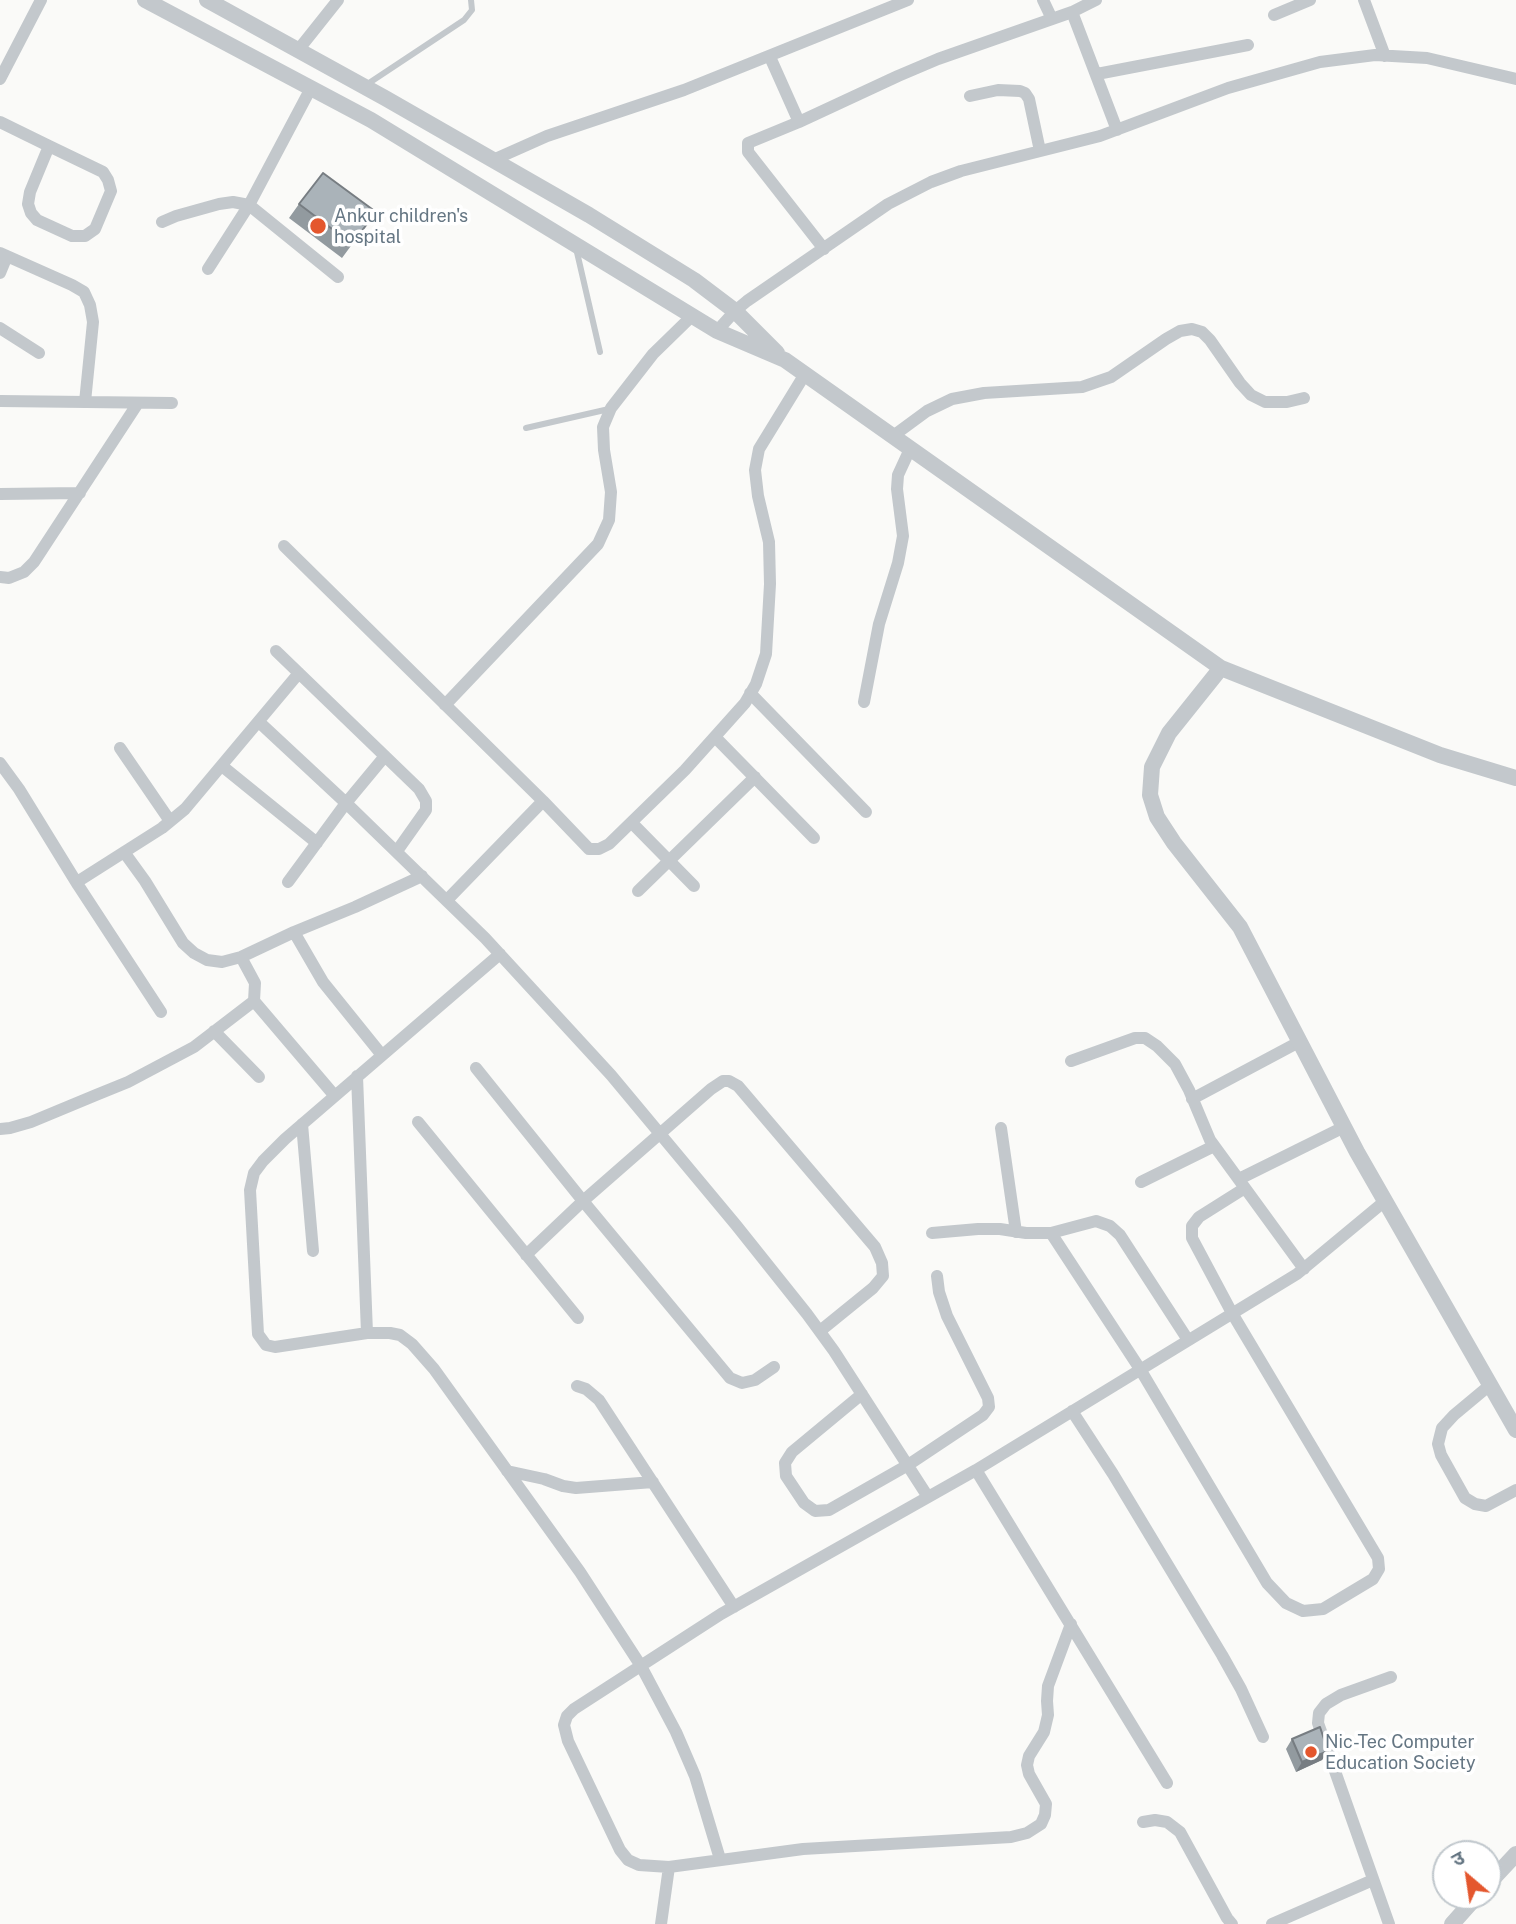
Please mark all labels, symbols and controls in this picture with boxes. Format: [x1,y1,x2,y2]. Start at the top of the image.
place label: Ankur children's hospital [334,205,468,248]
marker: Ankur children's hospital [308,216,328,236]
place label: Nic-Tec Computer Education Society [1325,1731,1476,1774]
marker: Nic-Tec Computer Education Society [1303,1744,1319,1760]
north arrow [1432,1840,1502,1910]
text: उ [1448,1846,1468,1871]

